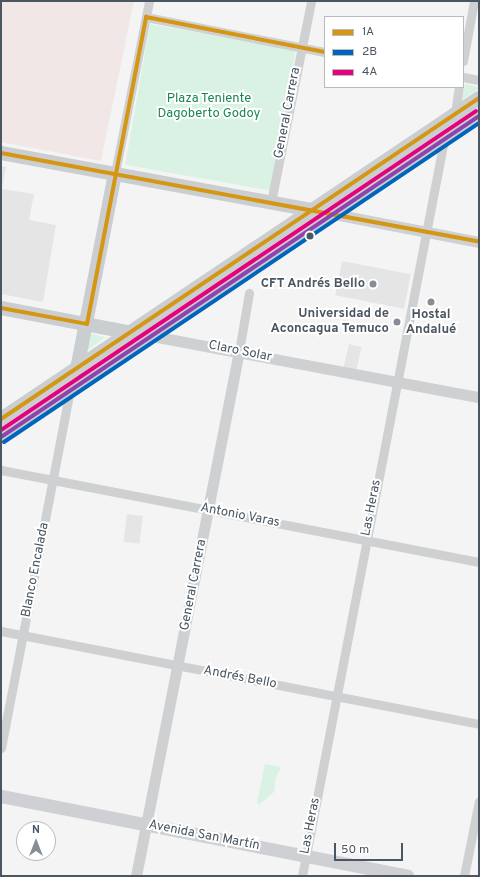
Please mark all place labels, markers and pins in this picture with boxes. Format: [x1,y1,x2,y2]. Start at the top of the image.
unlabelled marker [305,231,315,241]
place label: CFT Andrés Bello [260,276,365,292]
marker: CFT Andrés Bello [368,279,378,289]
marker: Hostal Andalué [426,297,436,307]
place label: Universidad de Aconcagua Temuco [271,307,389,338]
place label: Hostal Andalué [406,308,456,339]
marker: Universidad de Aconcagua Temuco [392,317,402,327]

